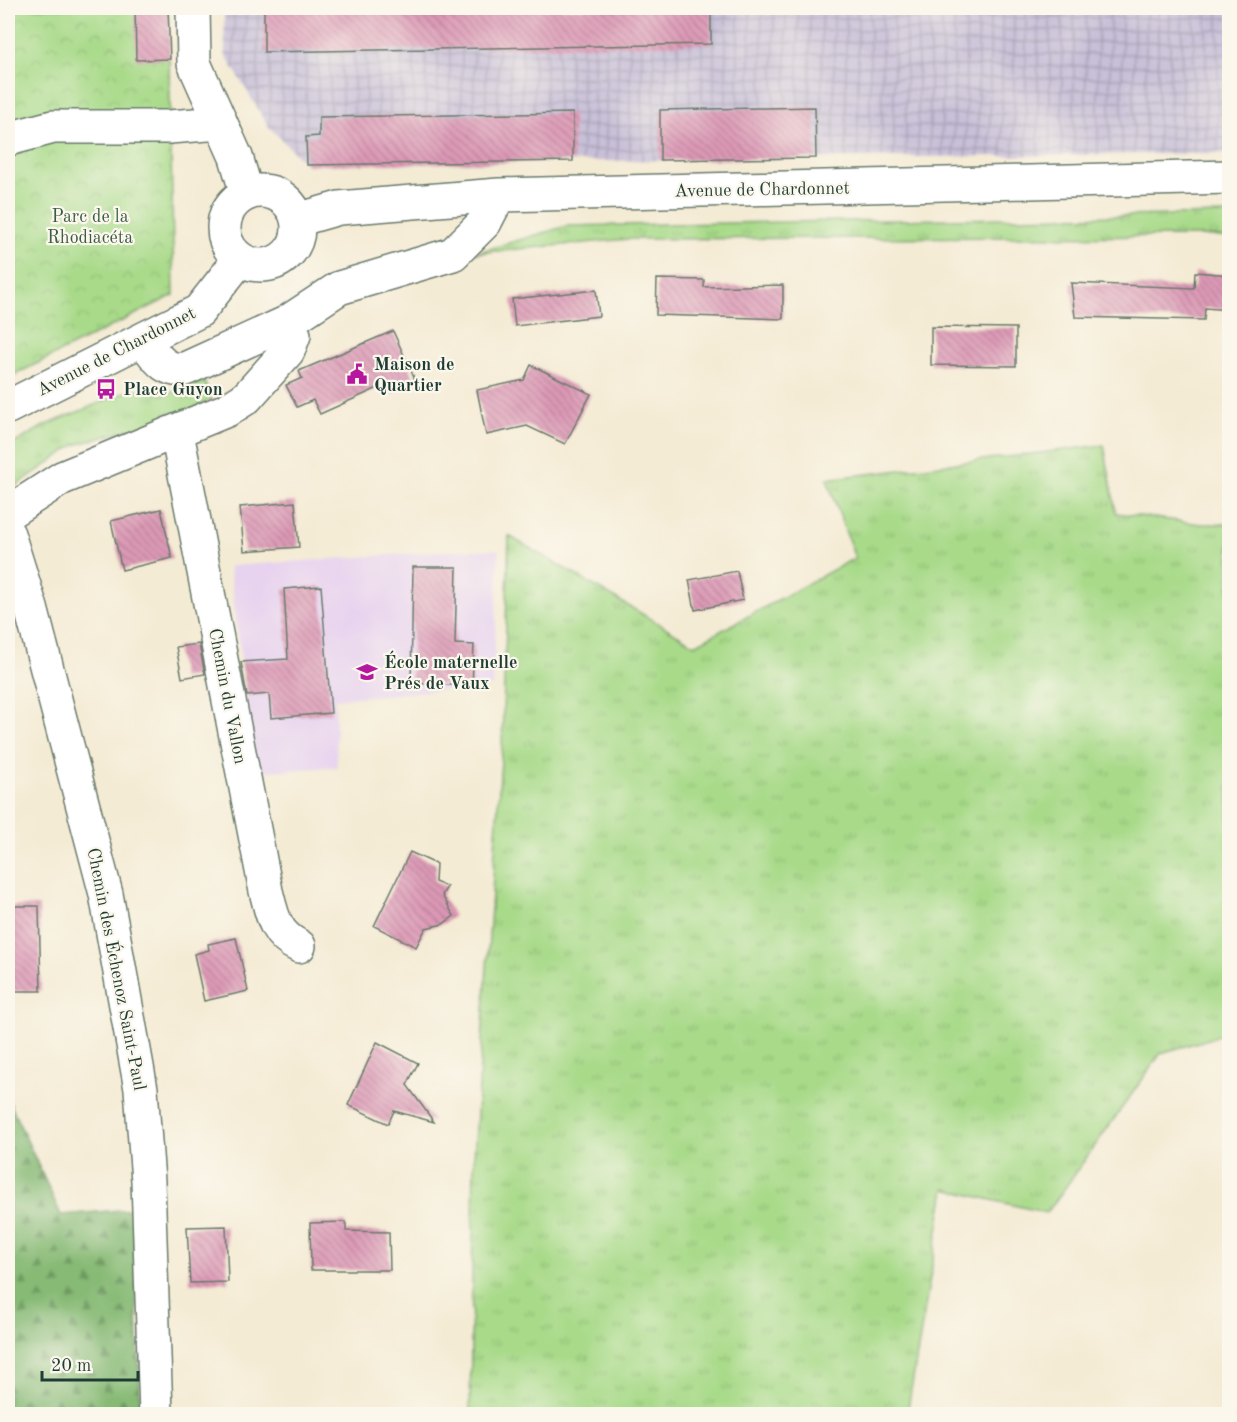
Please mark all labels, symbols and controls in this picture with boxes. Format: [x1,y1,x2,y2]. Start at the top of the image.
street label: Avenue de Chardonnet [674,179,850,201]
park label: Parc de la Rhodiacéta [47,208,133,247]
street label: Avenue de Chardonnet [34,304,199,400]
place label: Maison de Quartier [374,356,455,395]
public building icon: Maison de Quartier [345,362,369,386]
bus stop icon: Place Guyon [94,377,118,401]
place label: Place Guyon [123,381,223,399]
street label: Chemin du Vallon [205,627,249,766]
place label: École maternelle Prés de Vaux [384,650,518,693]
school or university icon: École maternelle Prés de Vaux [355,660,379,684]
street label: Chemin des Échenoz Saint-Paul [84,846,152,1092]
scale bar [42,1344,138,1382]
text: 20 m [51,1357,91,1375]

